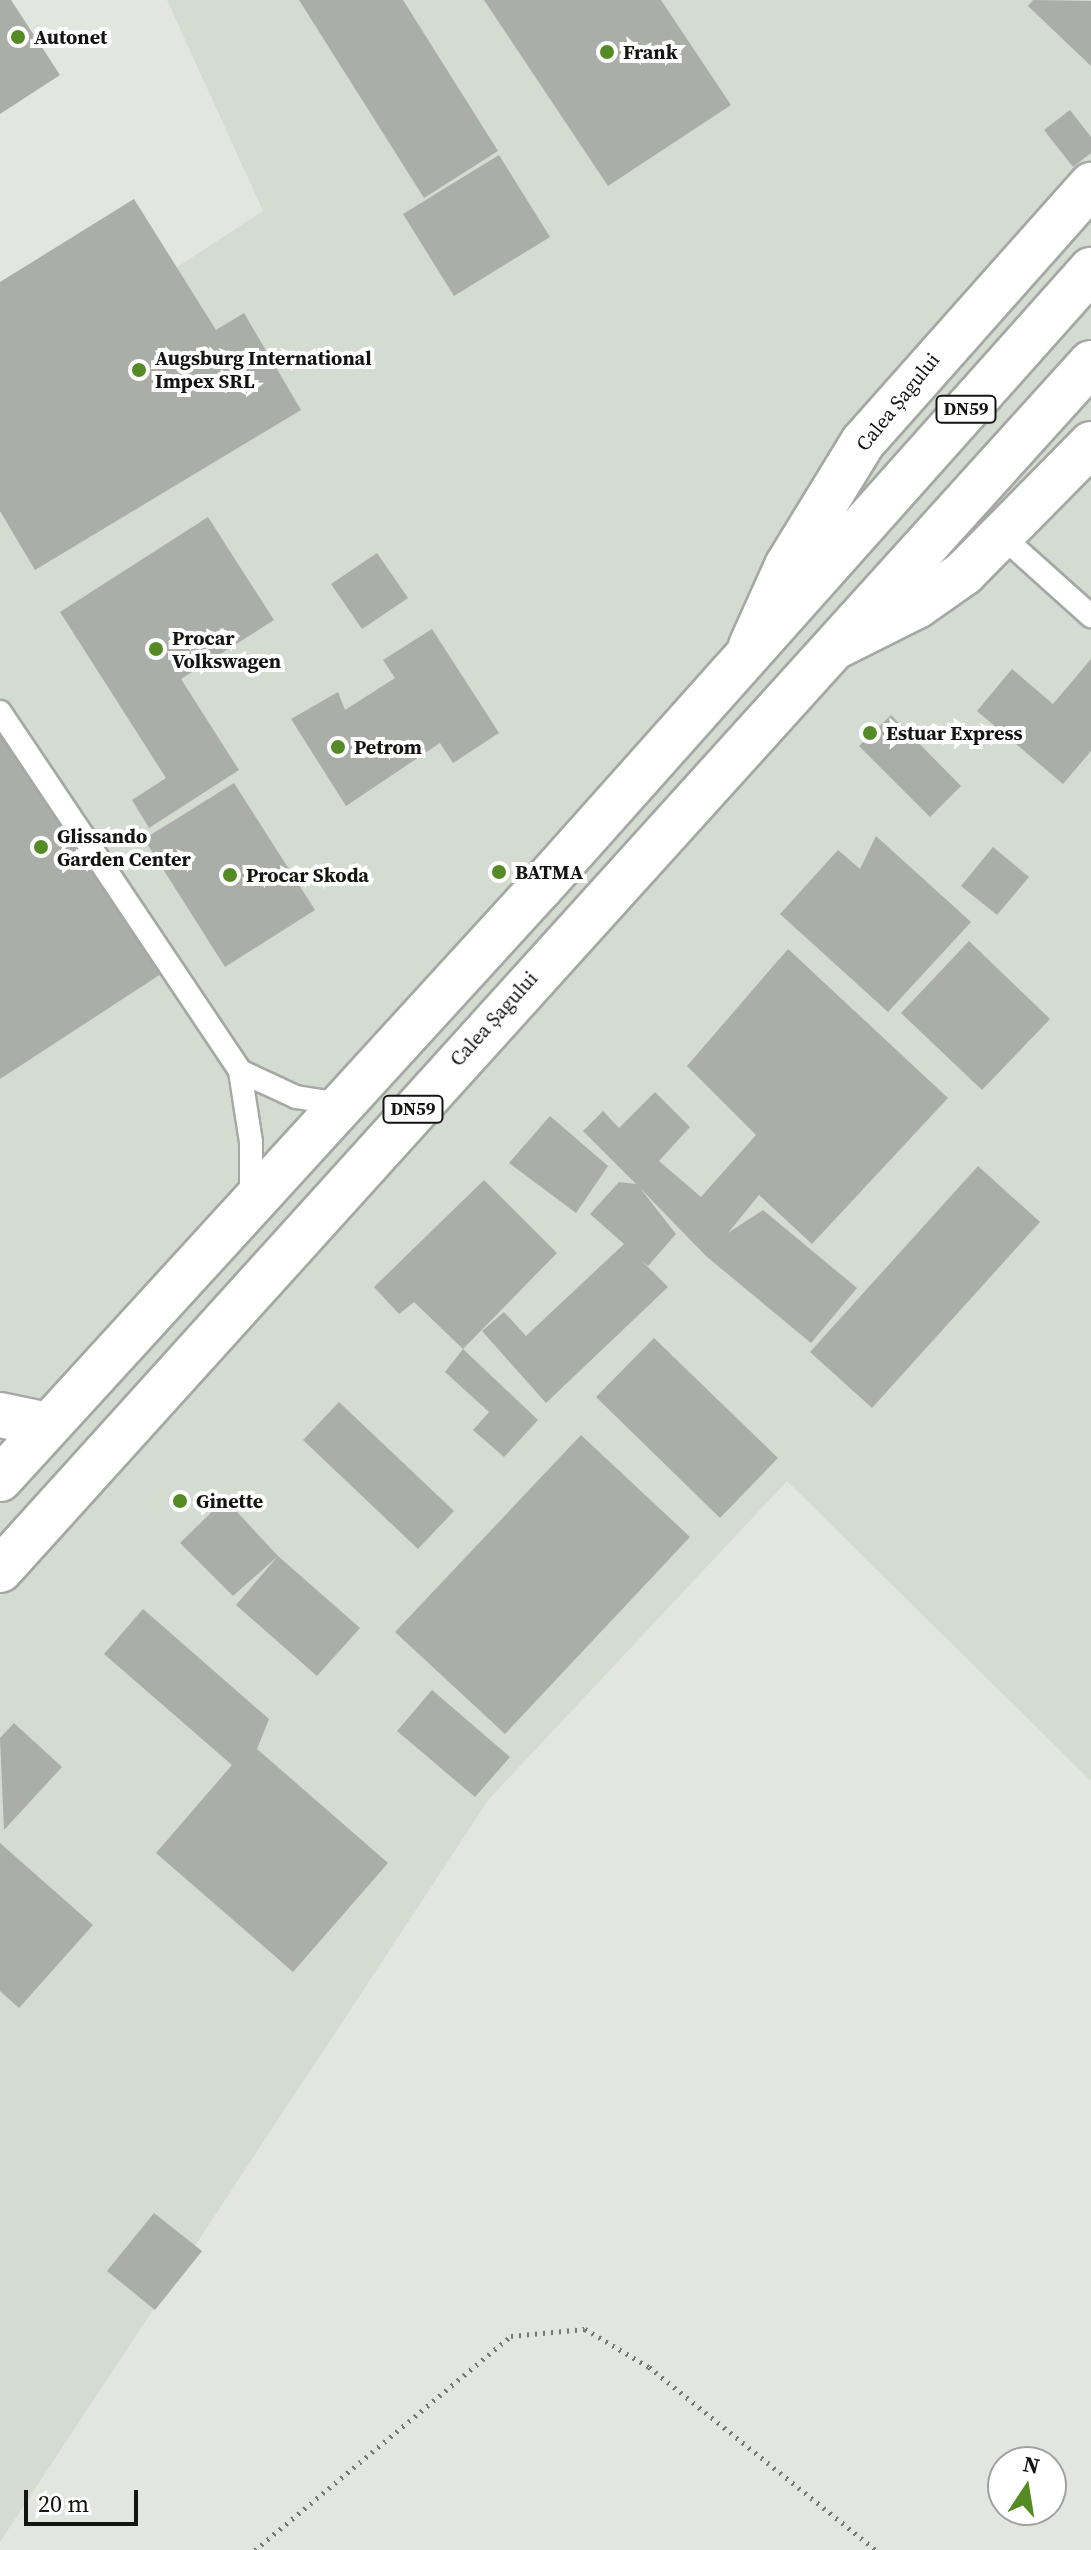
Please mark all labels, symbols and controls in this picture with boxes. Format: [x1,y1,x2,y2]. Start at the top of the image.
place label: Autonet [34,25,107,49]
marker: Autonet [9,28,27,46]
place label: Frank [623,40,678,64]
marker: Frank [598,43,616,61]
place label: Augsburg International Impex SRL [155,346,372,393]
street label: Calea Șagului [851,348,945,456]
marker: Augsburg International Impex SRL [130,361,148,379]
road number: DN59 [934,395,998,423]
place label: Procar Volkswagen [172,626,281,673]
marker: Procar Volkswagen [147,640,165,658]
place label: Estuar Express [886,721,1023,745]
marker: Estuar Express [861,724,879,742]
place label: Petrom [354,735,422,759]
marker: Petrom [329,738,347,756]
place label: Glissando Garden Center [57,824,191,871]
marker: Glissando Garden Center [32,838,50,856]
place label: BATMA [515,860,583,884]
place label: Procar Skoda [246,863,369,887]
marker: BATMA [490,863,508,881]
marker: Procar Skoda [221,866,239,884]
street label: Calea Șagului [445,967,543,1071]
road number: DN59 [381,1095,445,1123]
place label: Ginette [196,1489,263,1513]
marker: Ginette [171,1492,189,1510]
north arrow [987,2446,1067,2526]
text: N [1021,2448,1043,2481]
scale bar [28,2474,142,2524]
text: 20 m [38,2487,89,2520]

